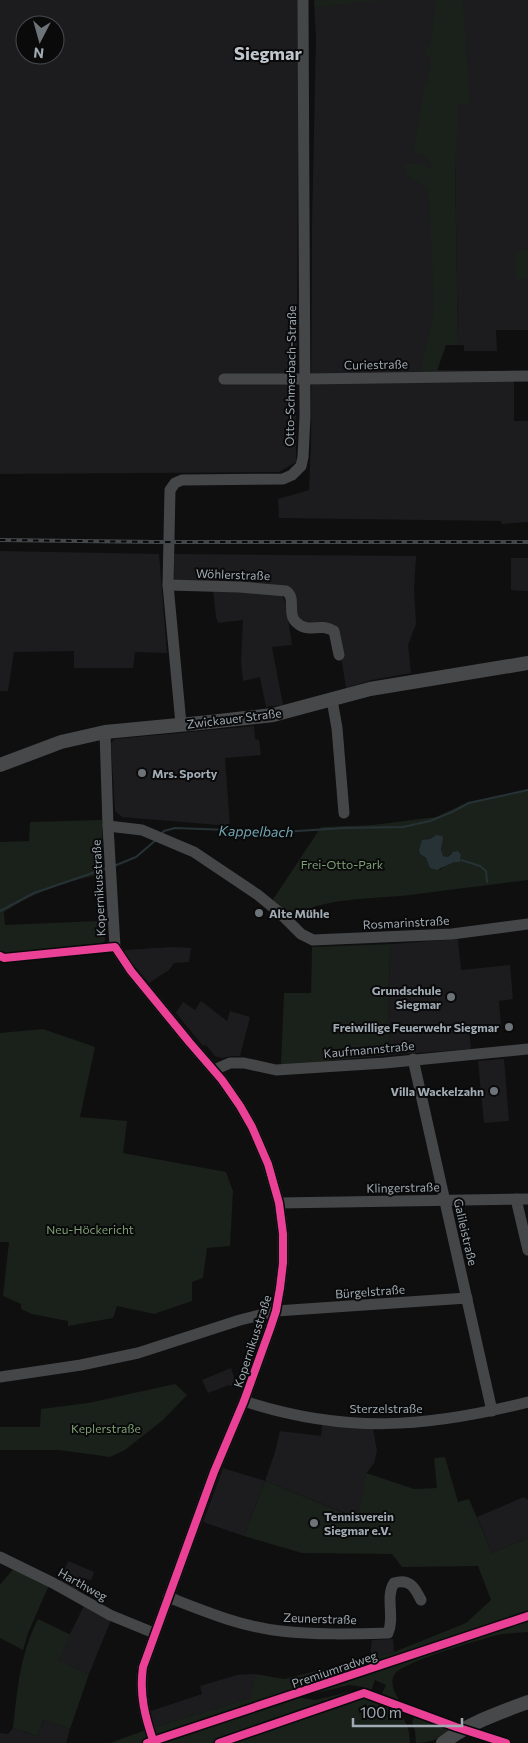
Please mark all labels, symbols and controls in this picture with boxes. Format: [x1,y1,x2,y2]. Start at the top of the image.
north arrow [15,15,65,65]
district label: Siegmar [234,42,302,64]
text: N [32,44,45,62]
street label: Otto-Schmerbach-Straße [282,305,298,447]
street label: Curiestraße [344,356,408,372]
street label: Wöhlerstraße [196,566,270,582]
street label: Zwickauer Straße [186,705,282,731]
place label: Mrs. Sporty [152,766,218,780]
marker: Mrs. Sporty [136,767,148,779]
water label: Kappelbach [218,822,294,840]
street label: Kopernikusstraße [88,839,108,937]
park label: Frei-Otto-Park [301,857,384,871]
place label: Alte Mühle [269,906,329,920]
marker: Alte Mühle [253,907,265,919]
street label: Rosmarinstraße [362,913,450,931]
place label: Grundschule Siegmar [372,983,441,1011]
marker: Grundschule Siegmar [445,991,457,1003]
place label: Freiwillige Feuerwehr Siegmar [333,1020,499,1034]
marker: Freiwillige Feuerwehr Siegmar [503,1021,515,1033]
street label: Kaufmannstraße [323,1038,415,1060]
place label: Villa Wackelzahn [390,1084,484,1098]
marker: Villa Wackelzahn [488,1085,500,1097]
street label: Klingerstraße [366,1179,440,1195]
street label: Galileistraße [451,1197,481,1267]
park label: Neu-Höckericht [46,1222,134,1236]
street label: Bürgelstraße [335,1282,405,1300]
street label: Kopernikusstraße [230,1293,274,1389]
street label: Sterzelstraße [349,1401,423,1415]
park label: Keplerstraße [71,1421,141,1435]
place label: Tennisverein Siegmar e.V. [324,1509,394,1537]
marker: Tennisverein Siegmar e.V. [308,1517,320,1529]
street label: Harthweg [56,1565,110,1603]
street label: Zeunerstraße [283,1610,357,1626]
street label: Premiumradweg [290,1648,379,1690]
scale bar [353,1696,462,1728]
text: 100 m [360,1703,402,1721]

